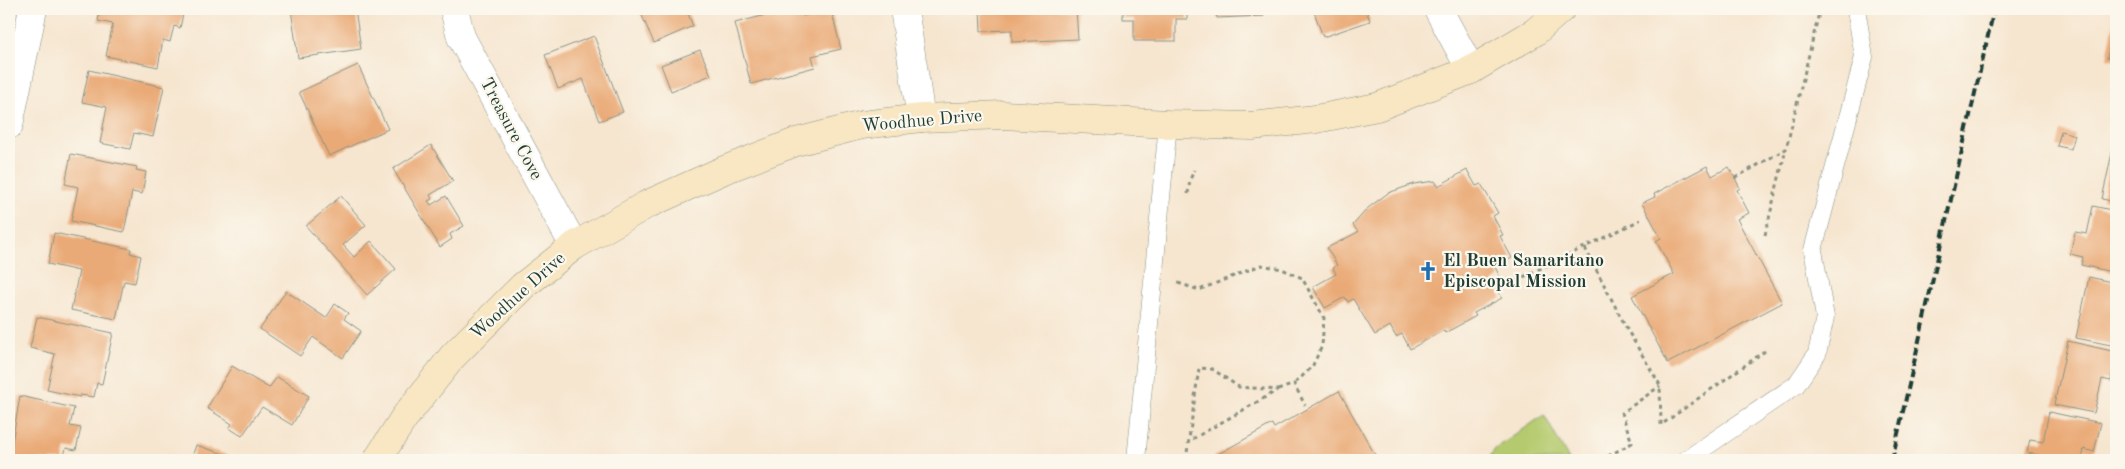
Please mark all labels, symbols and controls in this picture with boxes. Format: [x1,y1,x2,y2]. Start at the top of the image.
street label: Treasure Cove [477,75,545,183]
street label: Woodhue Drive [861,107,983,135]
street label: Woodhue Drive [467,249,569,343]
place label: El Buen Samaritano Episcopal Mission [1443,252,1604,291]
church icon: El Buen Samaritano Episcopal Mission [1417,260,1439,282]

